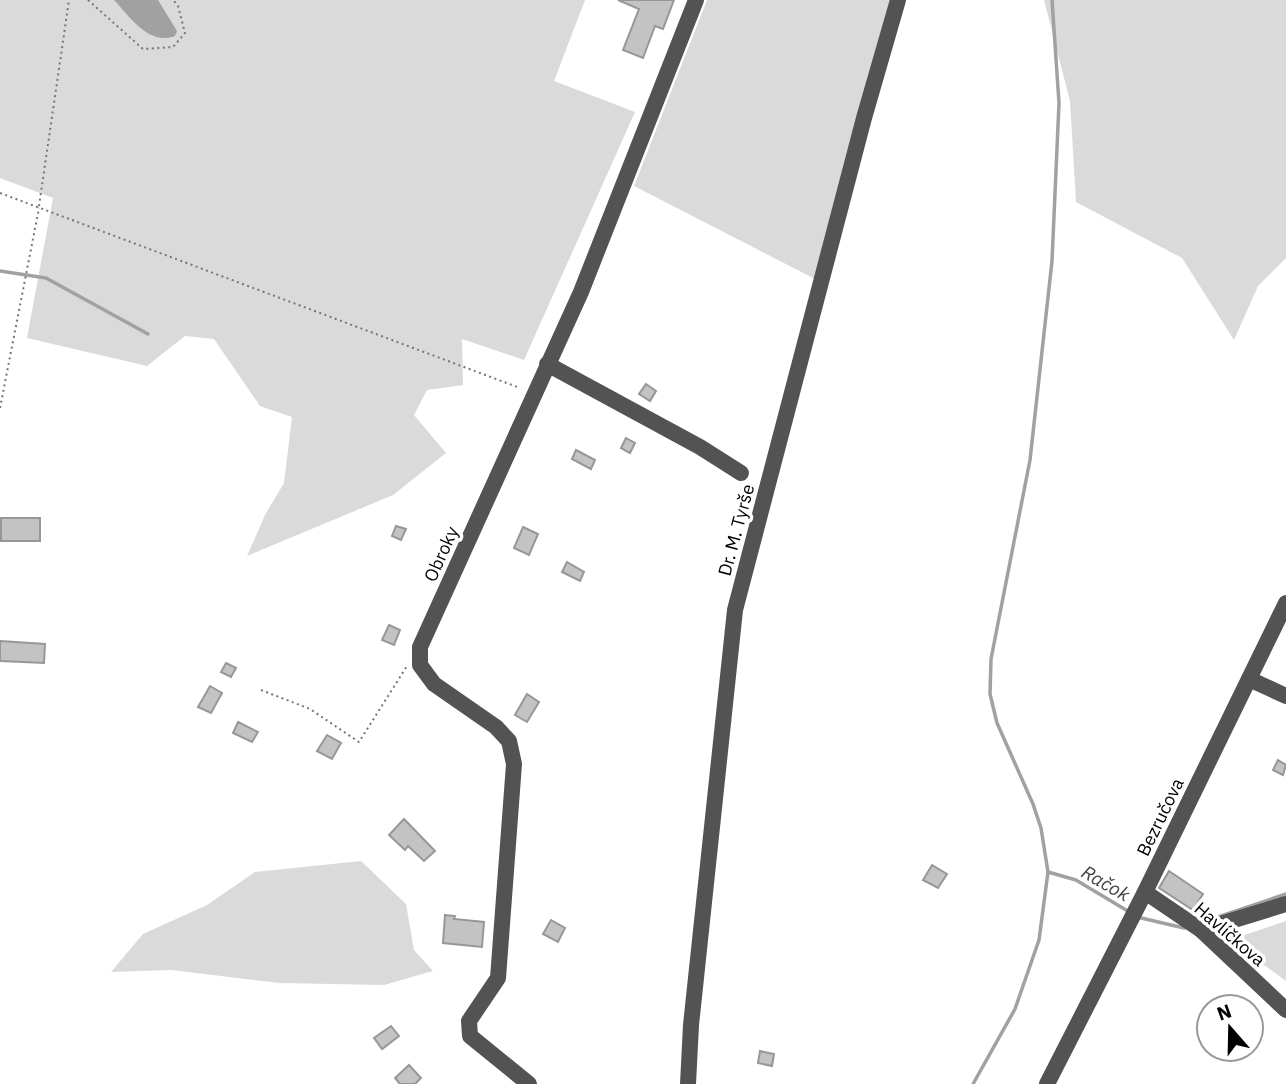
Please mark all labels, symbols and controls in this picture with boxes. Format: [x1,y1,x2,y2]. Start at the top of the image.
street label: Dr. M. Tyrše [713,482,759,578]
street label: Obroky [419,523,463,585]
street label: Bezručova [1131,774,1189,860]
water label: Račok [1078,860,1135,907]
street label: Havlíčkova [1190,897,1271,971]
north arrow [1195,993,1265,1063]
text: N [1214,998,1235,1026]

